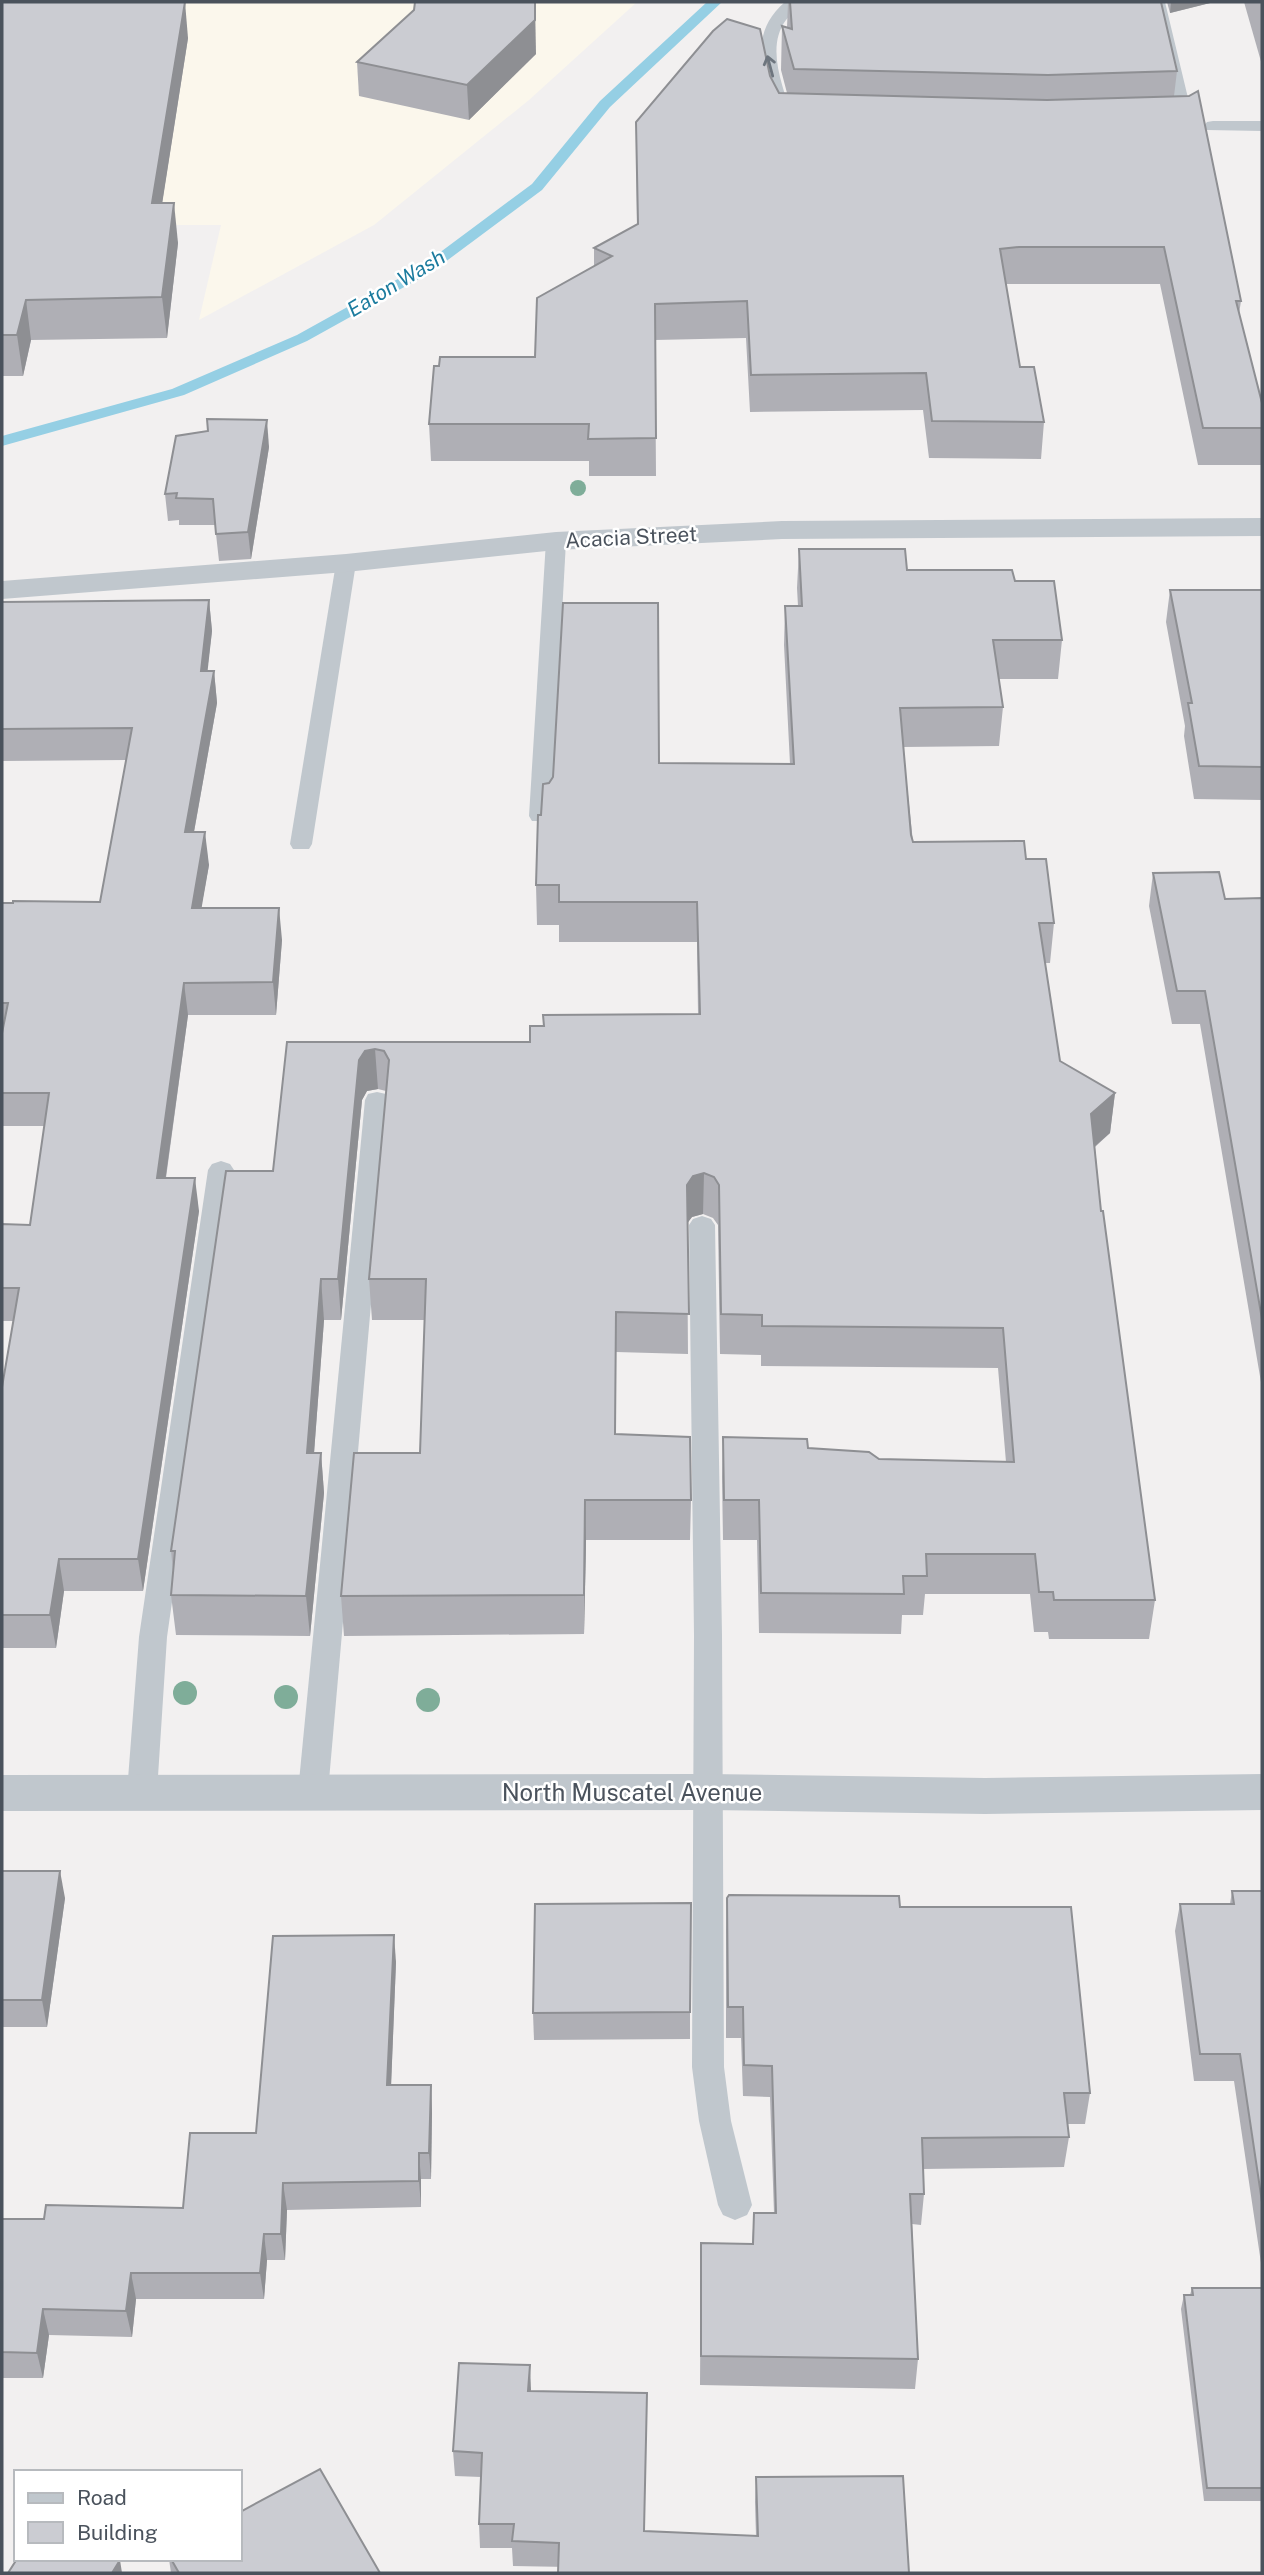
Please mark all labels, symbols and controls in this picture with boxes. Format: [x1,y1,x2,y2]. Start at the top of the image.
one-way arrow [762,55,775,77]
water label: Eaton Wash [343,244,449,322]
street label: Acacia Street [564,521,698,553]
street label: North Muscatel Avenue [502,1778,762,1806]
legend [14,2470,242,2561]
text: Road [77,2485,127,2510]
text: Building [77,2520,158,2545]

